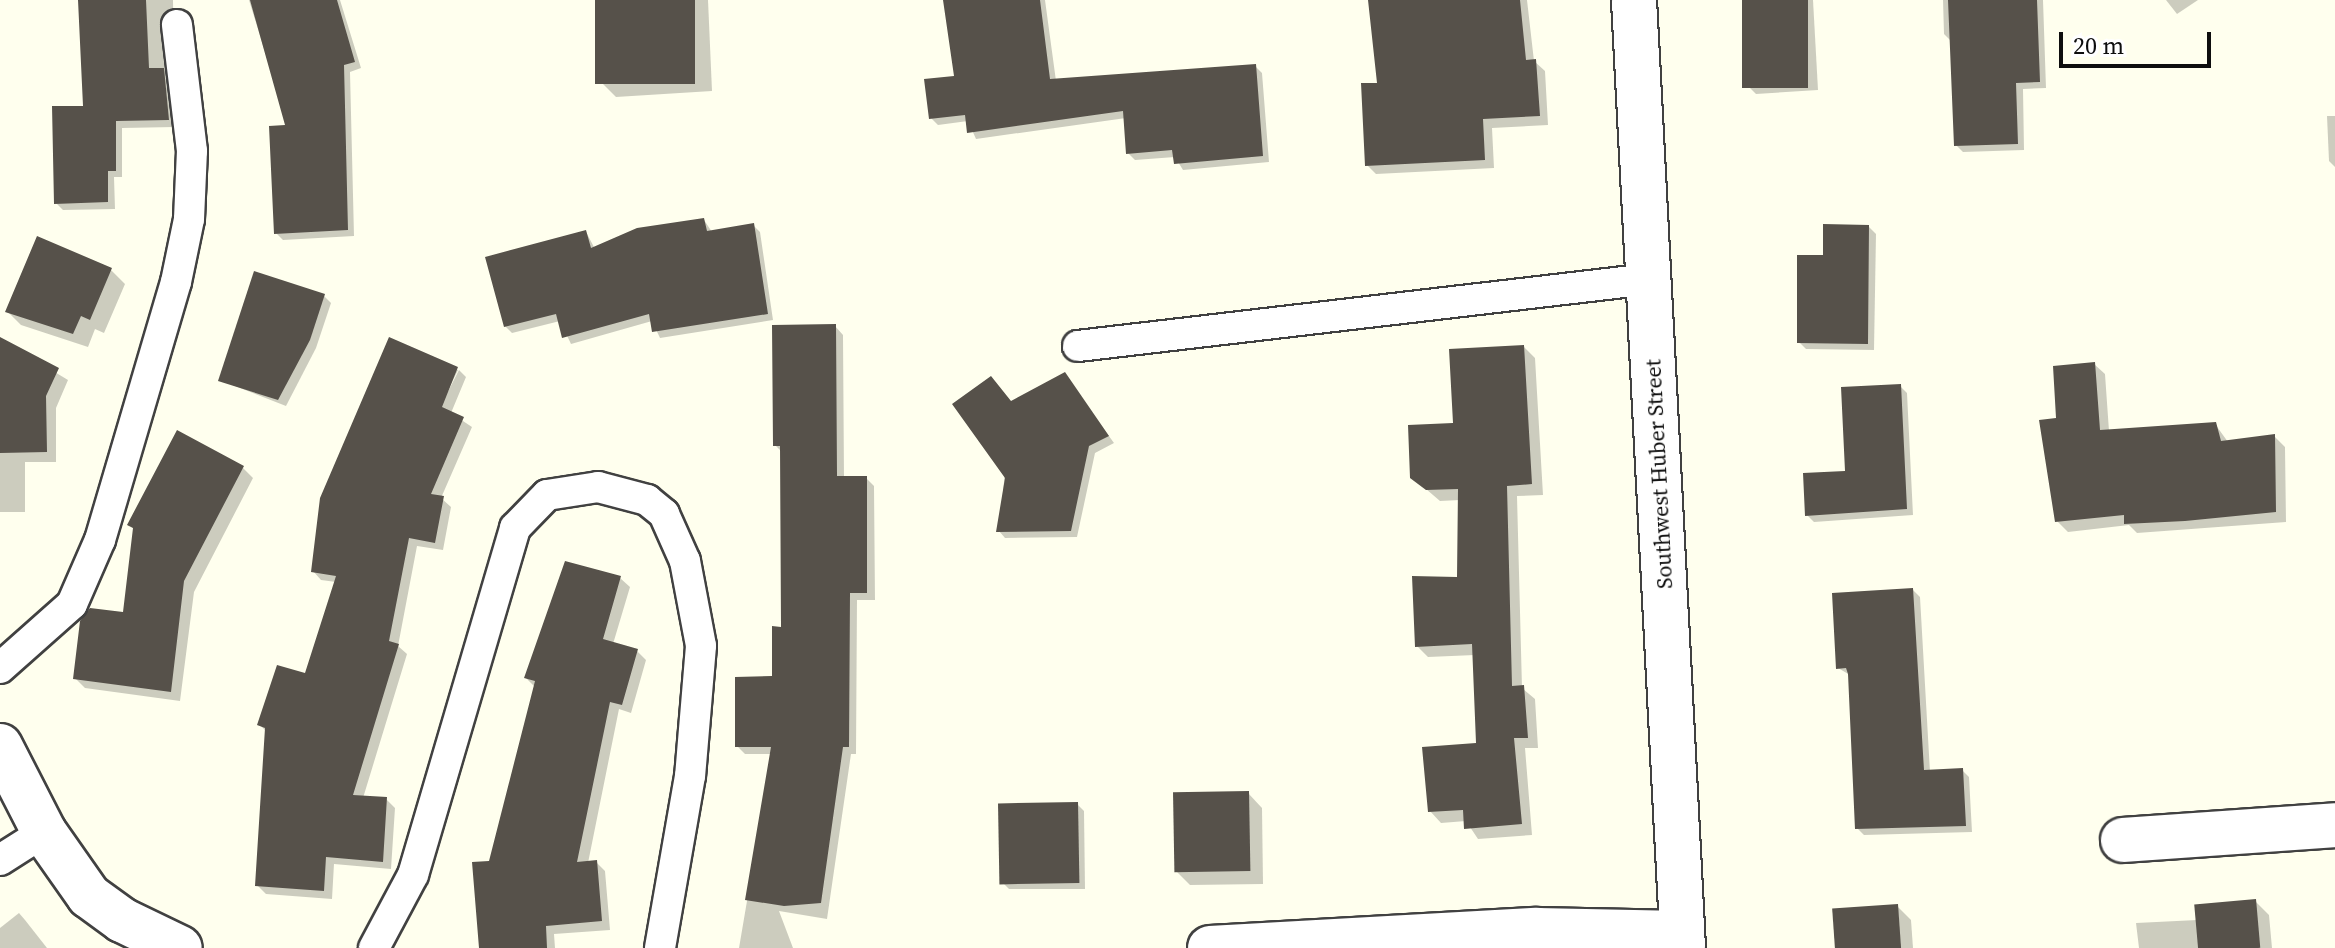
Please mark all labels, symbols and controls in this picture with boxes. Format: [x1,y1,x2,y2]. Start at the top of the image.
scale bar [2063,16,2215,66]
text: 20 m [2073,29,2124,62]
street label: Southwest Huber Street [1640,358,1678,590]

